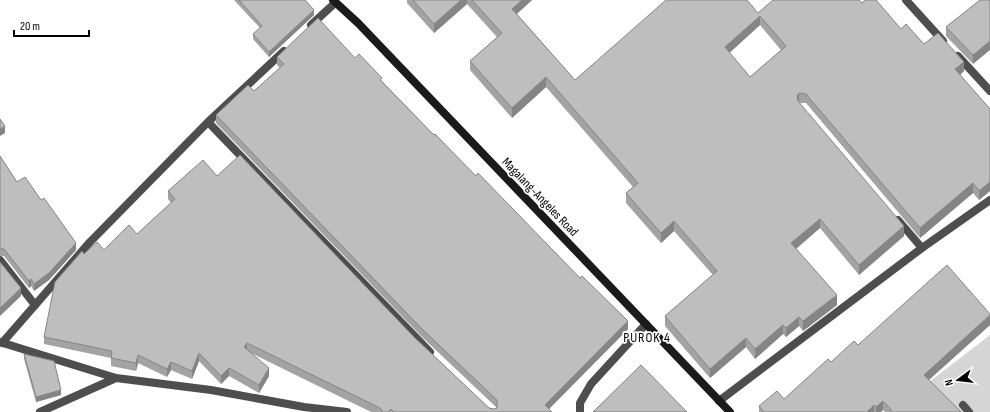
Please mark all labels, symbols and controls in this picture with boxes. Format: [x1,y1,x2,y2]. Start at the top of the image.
scale bar [14,12,89,38]
text: 20 m [20,19,40,34]
street label: Magalang-Angeles Road [498,154,582,240]
district label: PUROK 4 [623,329,671,346]
north arrow [938,360,978,400]
text: N [942,378,956,387]

